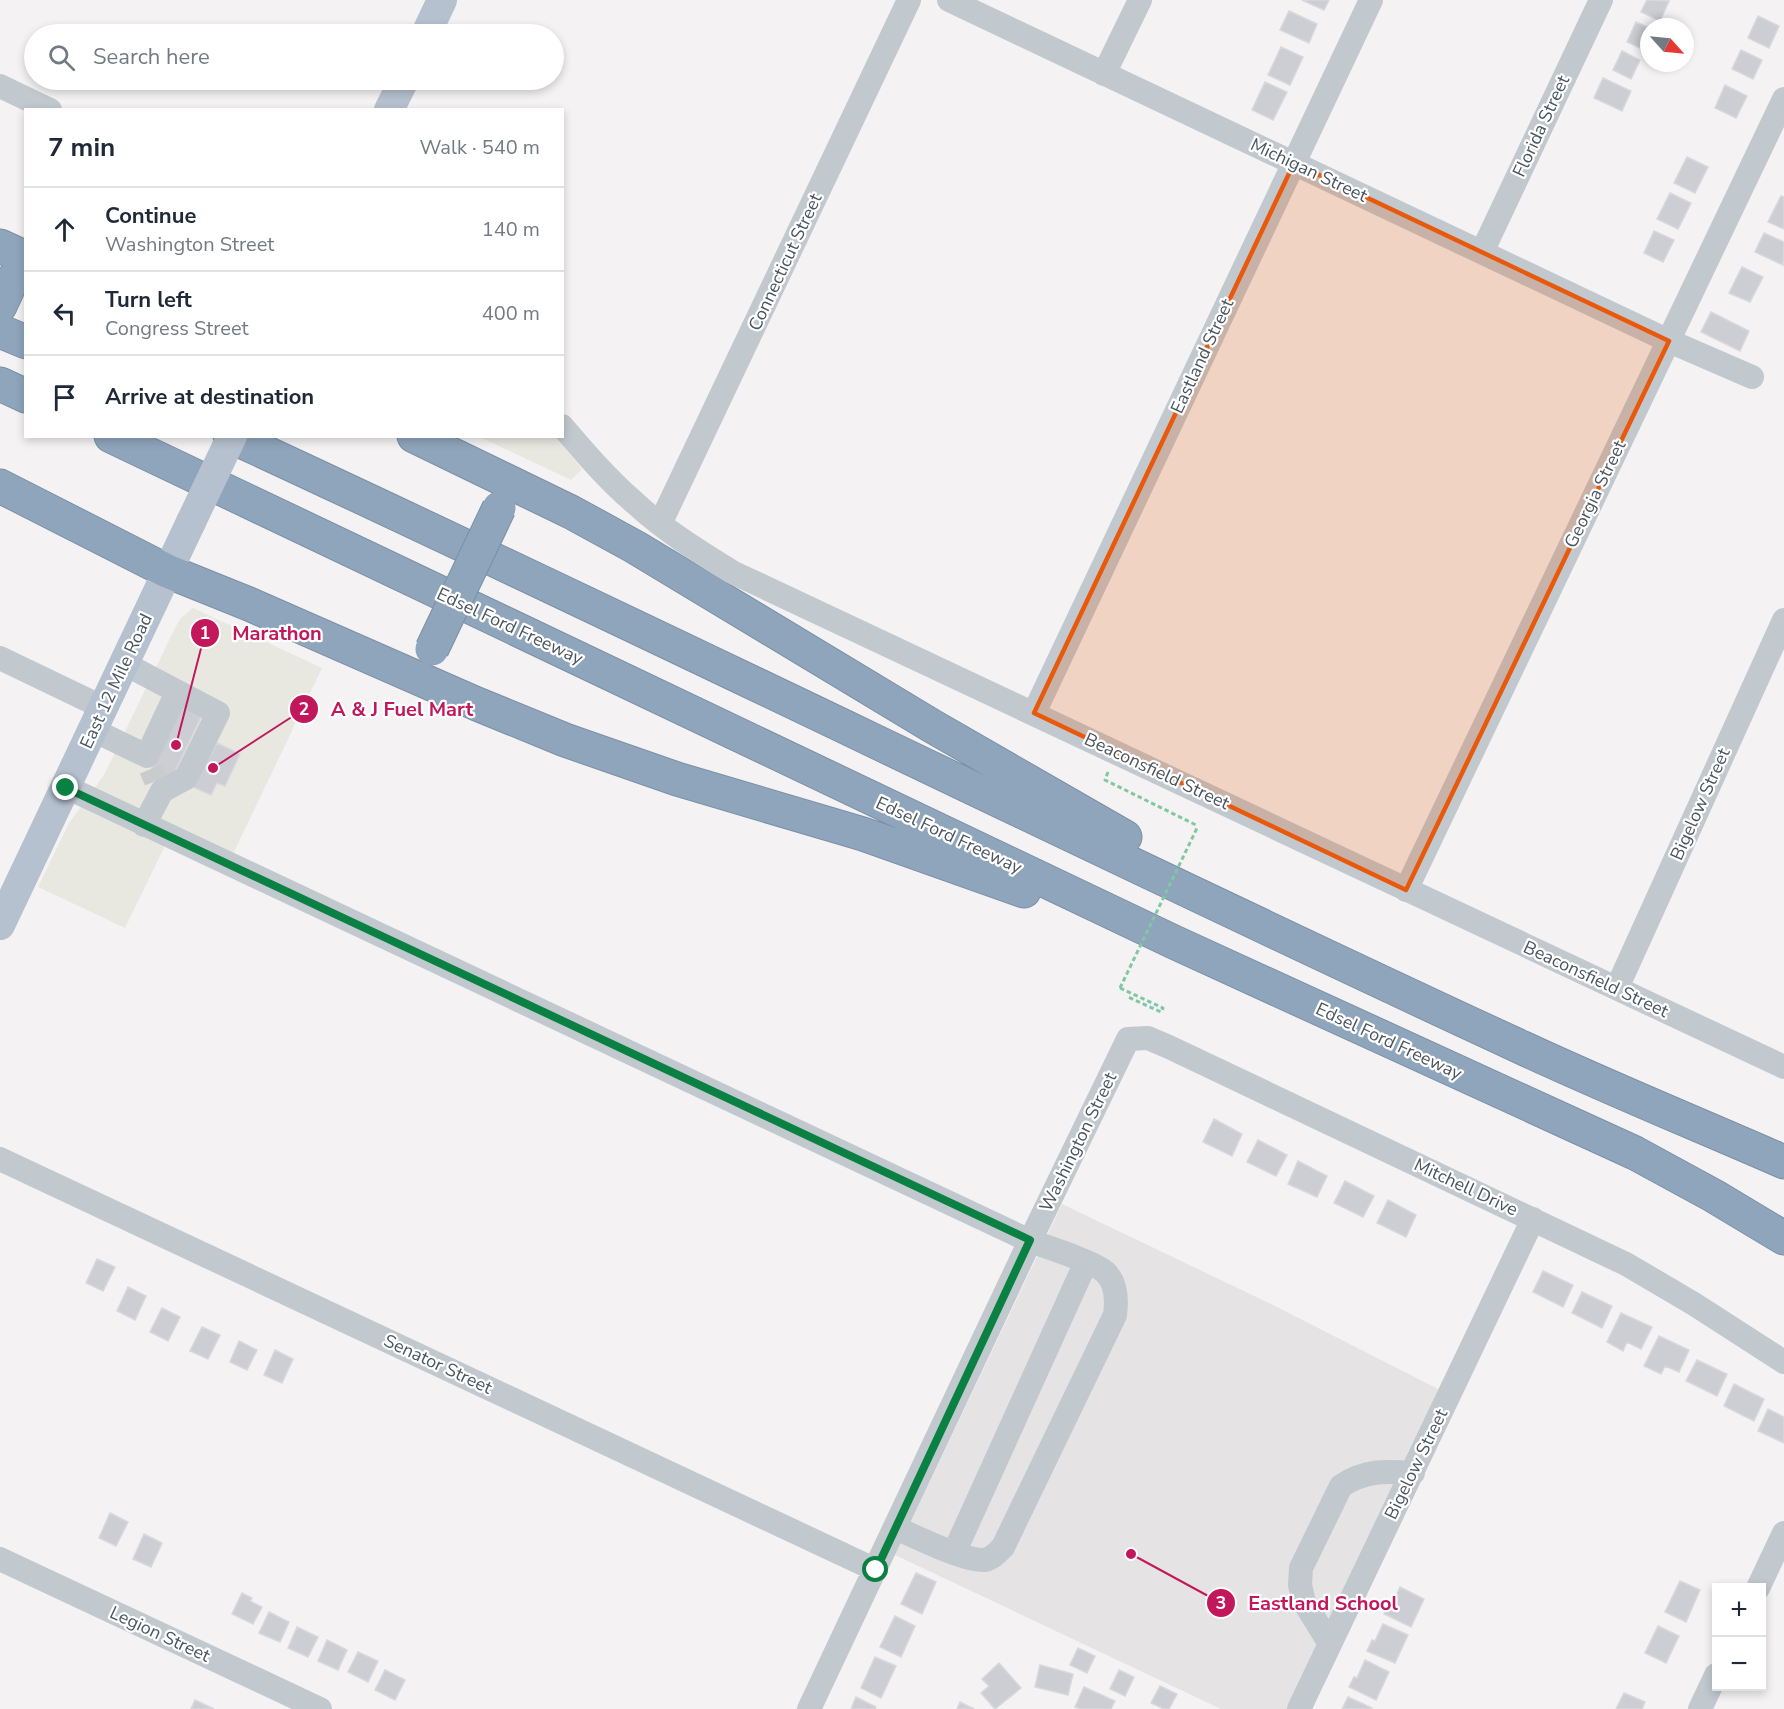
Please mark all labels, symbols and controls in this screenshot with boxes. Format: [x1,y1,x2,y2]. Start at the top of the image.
north arrow [1640,18,1694,72]
search box [24,24,564,90]
icon: search [45,41,78,74]
text: Search here [93,42,210,72]
street label: Florida Street [1507,71,1575,181]
text: 7 min [48,130,115,165]
street label: Michigan Street [1247,132,1372,208]
text: Walk · 540 m [420,134,540,161]
street label: Connecticut Street [743,189,828,335]
text: Continue [105,201,196,231]
icon: ahead [48,213,81,246]
text: 140 m [482,216,540,243]
text: Washington Street [105,231,274,258]
text: Turn left [105,285,192,315]
street label: Eastland Street [1165,294,1239,417]
icon: left [48,297,81,330]
text: 400 m [482,300,540,327]
text: Congress Street [105,315,249,342]
icon: arrive [48,381,81,414]
text: Arrive at destination [105,382,314,412]
street label: Georgia Street [1559,436,1632,552]
street label: Edsel Ford Freeway [433,582,588,671]
street label: East 12 Mile Road [74,610,158,752]
callout: Marathon [190,614,334,652]
text: Marathon [232,620,322,647]
text: 1 [200,621,210,645]
callout: A & J Fuel Mart [289,690,485,728]
text: A & J Fuel Mart [331,696,473,723]
text: 2 [299,697,309,721]
street label: Beaconsfield Street [1081,727,1234,815]
street label: Bigelow Street [1665,743,1736,864]
route end [52,774,78,800]
street label: Edsel Ford Freeway [872,791,1027,880]
street label: Beaconsfield Street [1520,935,1673,1023]
street label: Edsel Ford Freeway [1312,997,1467,1086]
street label: Washington Street [1034,1068,1122,1216]
street label: Mitchell Drive [1410,1152,1522,1222]
street label: Senator Street [380,1328,497,1400]
street label: Bigelow Street [1379,1404,1453,1523]
route start [862,1556,888,1582]
map controls [1712,1583,1766,1691]
button: + [1712,1583,1766,1637]
callout: Eastland School [1206,1584,1409,1622]
text: Eastland School [1248,1590,1398,1617]
text: 3 [1216,1591,1226,1615]
street label: Legion Street [106,1600,215,1668]
button: − [1712,1637,1766,1691]

